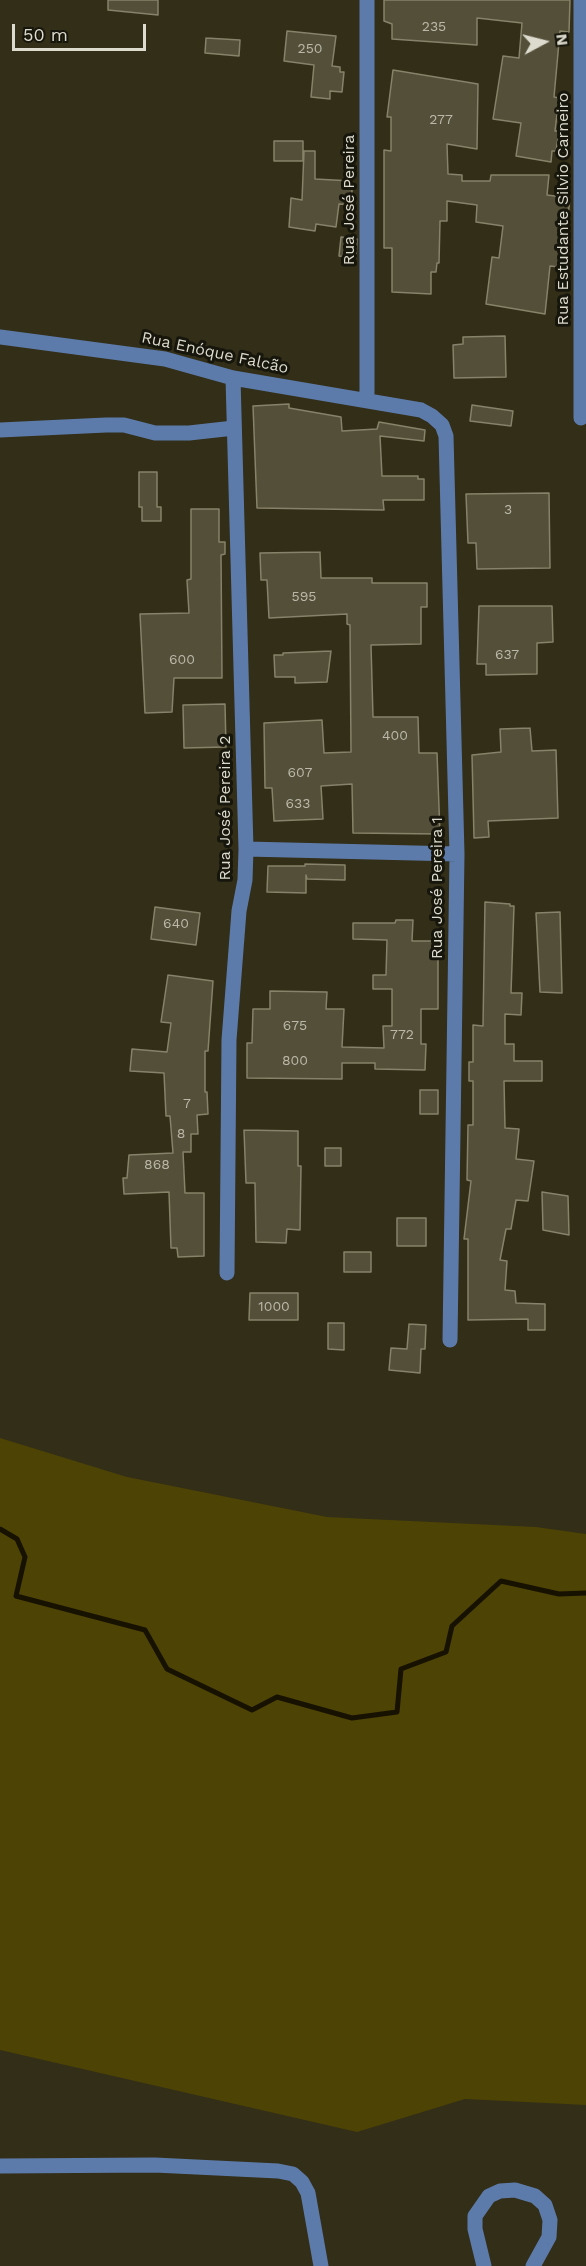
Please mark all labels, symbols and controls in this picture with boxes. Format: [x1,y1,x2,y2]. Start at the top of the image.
scale bar [15,12,148,50]
north arrow [514,12,574,72]
house number: 235 [422,19,446,35]
text: 50 m [23,24,68,45]
text: N [552,33,573,47]
house number: 250 [297,41,323,57]
street label: Rua Estudante Silvio Carneiro [553,93,573,325]
house number: 277 [429,112,453,128]
street label: Rua José Pereira [339,135,359,265]
street label: Rua Enóque Falcão [140,328,290,378]
house number: 3 [504,502,512,518]
house number: 595 [292,589,316,605]
house number: 637 [495,647,519,663]
house number: 600 [169,652,195,668]
house number: 400 [382,728,408,744]
street label: Rua José Pereira 2 [215,735,235,881]
house number: 607 [288,765,312,781]
house number: 633 [286,796,310,812]
street label: Rua José Pereira 1 [427,817,447,959]
house number: 640 [163,916,189,932]
house number: 675 [283,1018,307,1034]
house number: 772 [390,1027,414,1043]
house number: 800 [282,1053,308,1069]
house number: 7 [183,1096,191,1112]
house number: 8 [177,1126,185,1142]
house number: 868 [144,1157,170,1173]
house number: 1000 [258,1299,290,1315]

